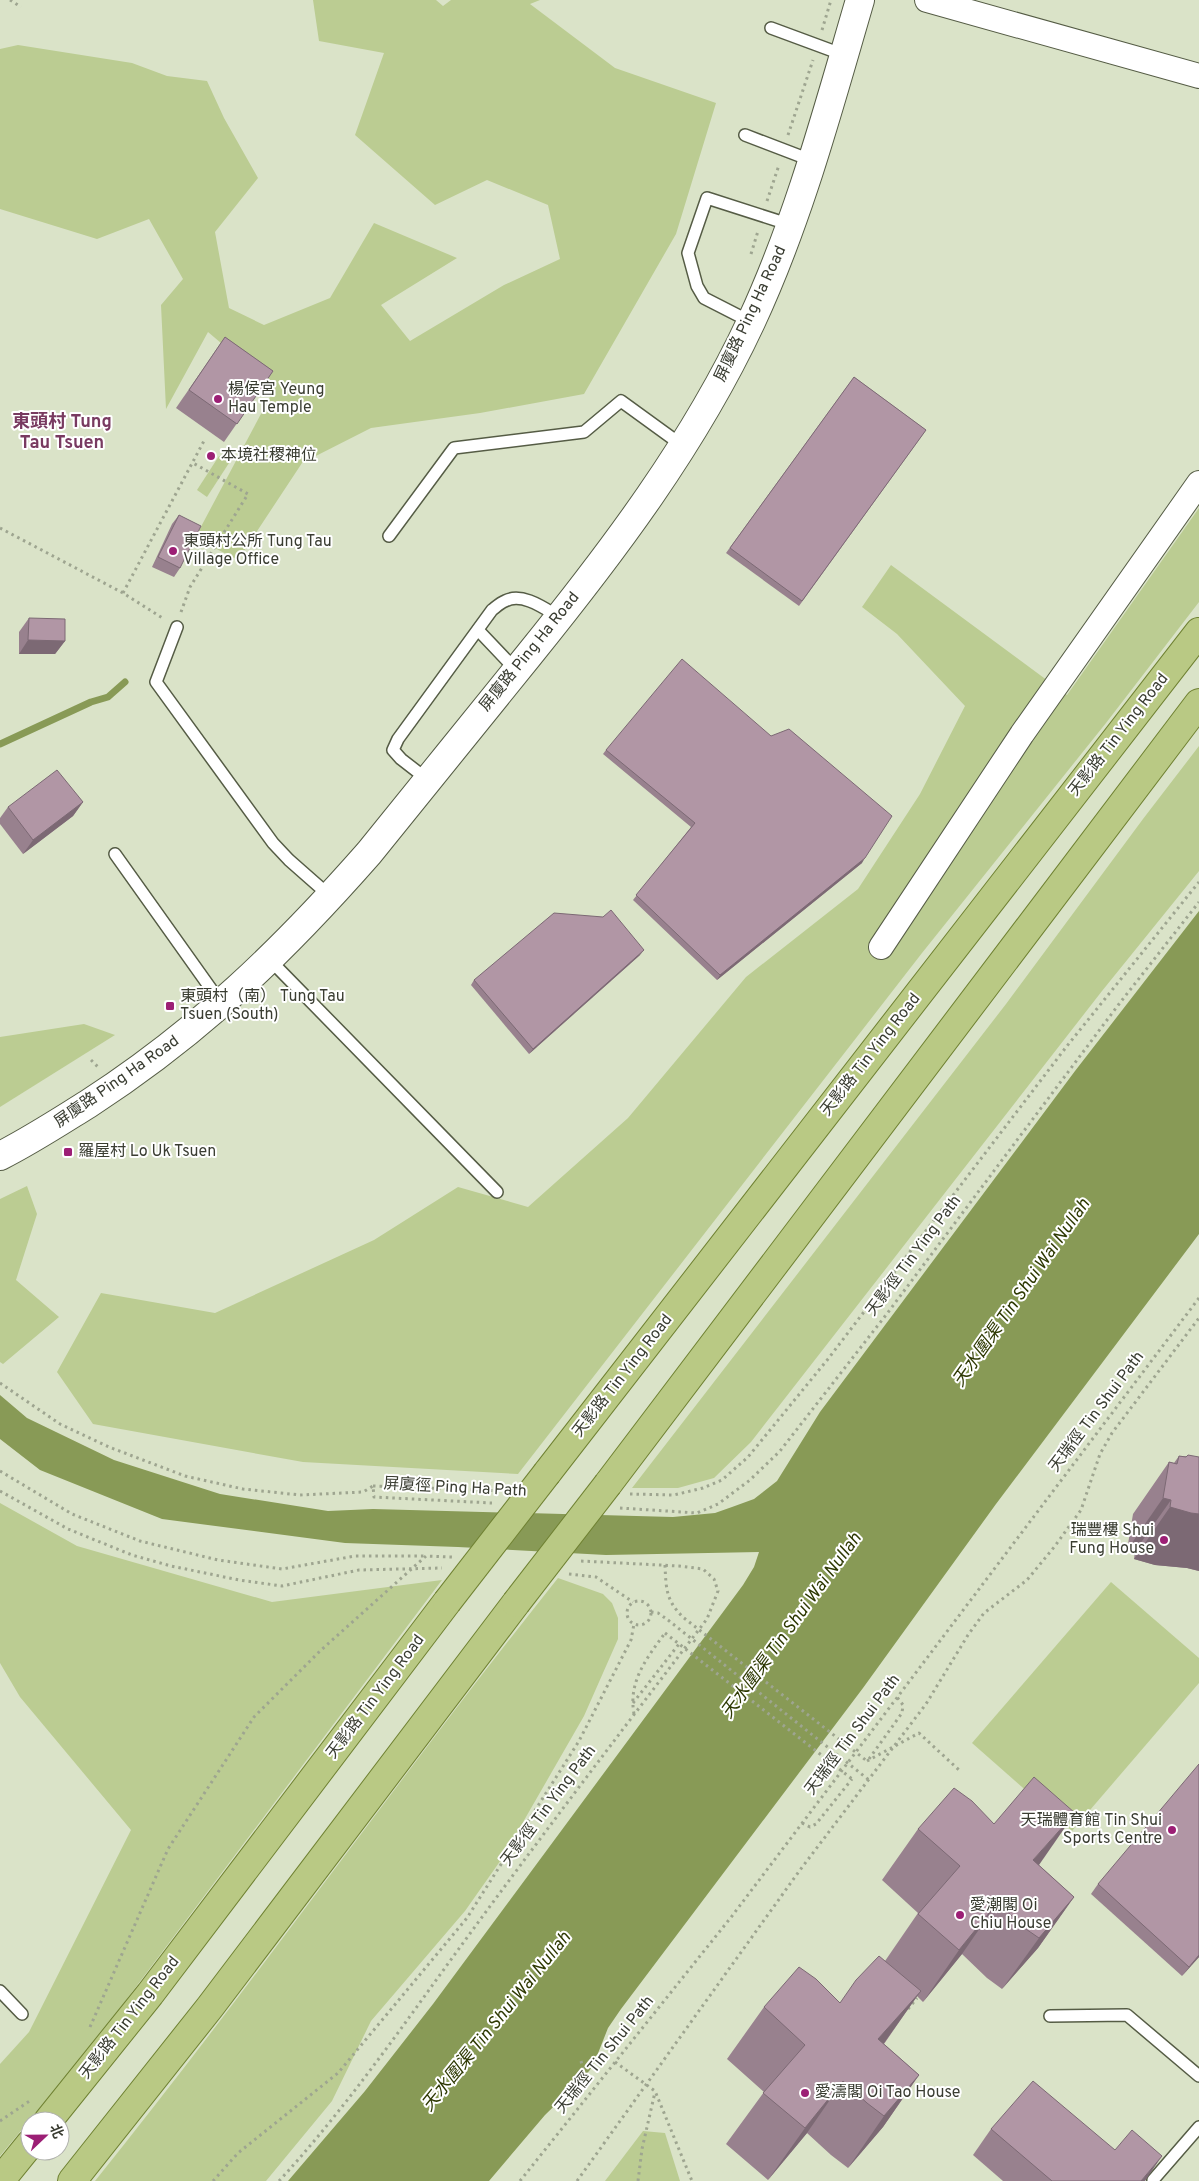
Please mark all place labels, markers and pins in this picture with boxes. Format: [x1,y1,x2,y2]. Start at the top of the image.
place label: 楊侯宮 Yeung Hau Temple [228,380,324,418]
marker: 楊侯宮 Yeung Hau Temple [212,393,224,405]
place label: 本境社稷神位 [221,446,317,466]
marker: 本境社稷神位 [205,450,217,462]
place label: 東頭村公所 Tung Tau Village Office [183,532,332,570]
marker: 東頭村公所 Tung Tau Village Office [167,545,179,557]
place label: 東頭村（南） Tung Tau Tsuen (South) [180,987,345,1025]
marker: 東頭村（南） Tung Tau Tsuen (South) [164,1000,176,1012]
place label: 羅屋村 Lo Uk Tsuen [78,1142,216,1162]
marker: 羅屋村 Lo Uk Tsuen [62,1146,74,1158]
place label: 瑞豐樓 Shui Fung House [1069,1521,1154,1559]
marker: 瑞豐樓 Shui Fung House [1158,1534,1170,1546]
place label: 天瑞體育館 Tin Shui Sports Centre [1020,1811,1162,1849]
marker: 天瑞體育館 Tin Shui Sports Centre [1166,1824,1178,1836]
place label: 愛潮閣 Oi Chiu House [970,1896,1051,1934]
marker: 愛潮閣 Oi Chiu House [954,1909,966,1921]
place label: 愛濤閣 Oi Tao House [815,2083,960,2103]
marker: 愛濤閣 Oi Tao House [799,2087,811,2099]

